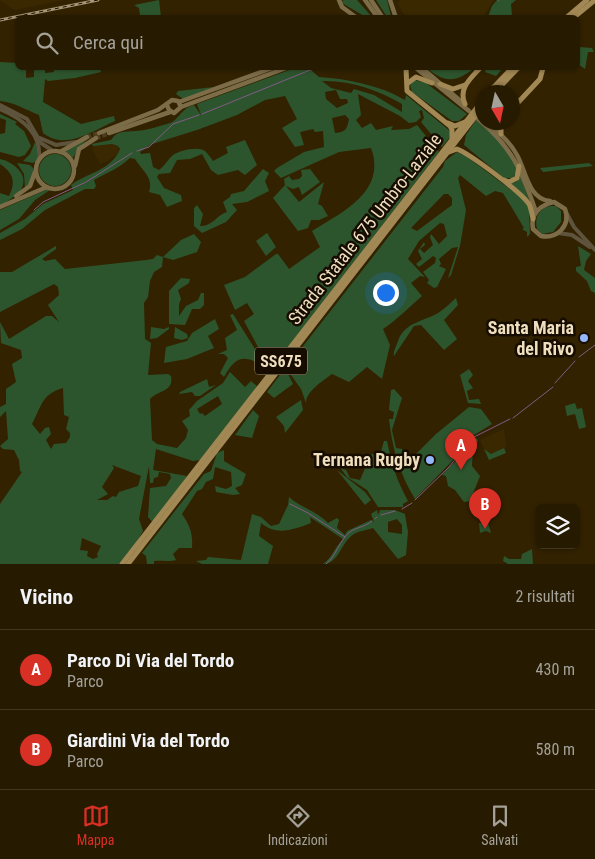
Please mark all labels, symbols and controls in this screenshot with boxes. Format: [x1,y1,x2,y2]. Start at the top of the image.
search box [15,15,580,70]
icon: search [33,29,61,57]
text: Cerca qui [73,31,144,54]
north arrow [475,85,520,130]
street label: Strada Statale 675 Umbro-Laziale [284,129,446,328]
your location [373,280,399,306]
place label: Santa Maria del Rivo [488,317,574,359]
marker: Santa Maria del Rivo [578,332,590,344]
road number: SS675 [255,348,307,374]
pin: A [445,429,477,470]
place label: Ternana Rugby [313,449,420,470]
marker: Ternana Rugby [424,454,436,466]
pin: B [469,488,501,529]
map controls [535,504,580,549]
button: layers [535,504,580,549]
text: Vicino [20,585,73,609]
text: 2 risultati [515,587,575,606]
text: Parco Di Via del Tordo [67,649,234,672]
text: A [31,660,41,679]
text: 430 m [536,660,575,679]
text: Parco [67,672,104,691]
text: Giardini Via del Tordo [67,729,230,752]
text: B [32,740,40,759]
text: 580 m [536,740,575,759]
text: Parco [67,752,104,771]
tab: Mappa [77,802,114,848]
tab: Indicazioni [268,802,328,848]
tab: Salvati [481,802,518,848]

